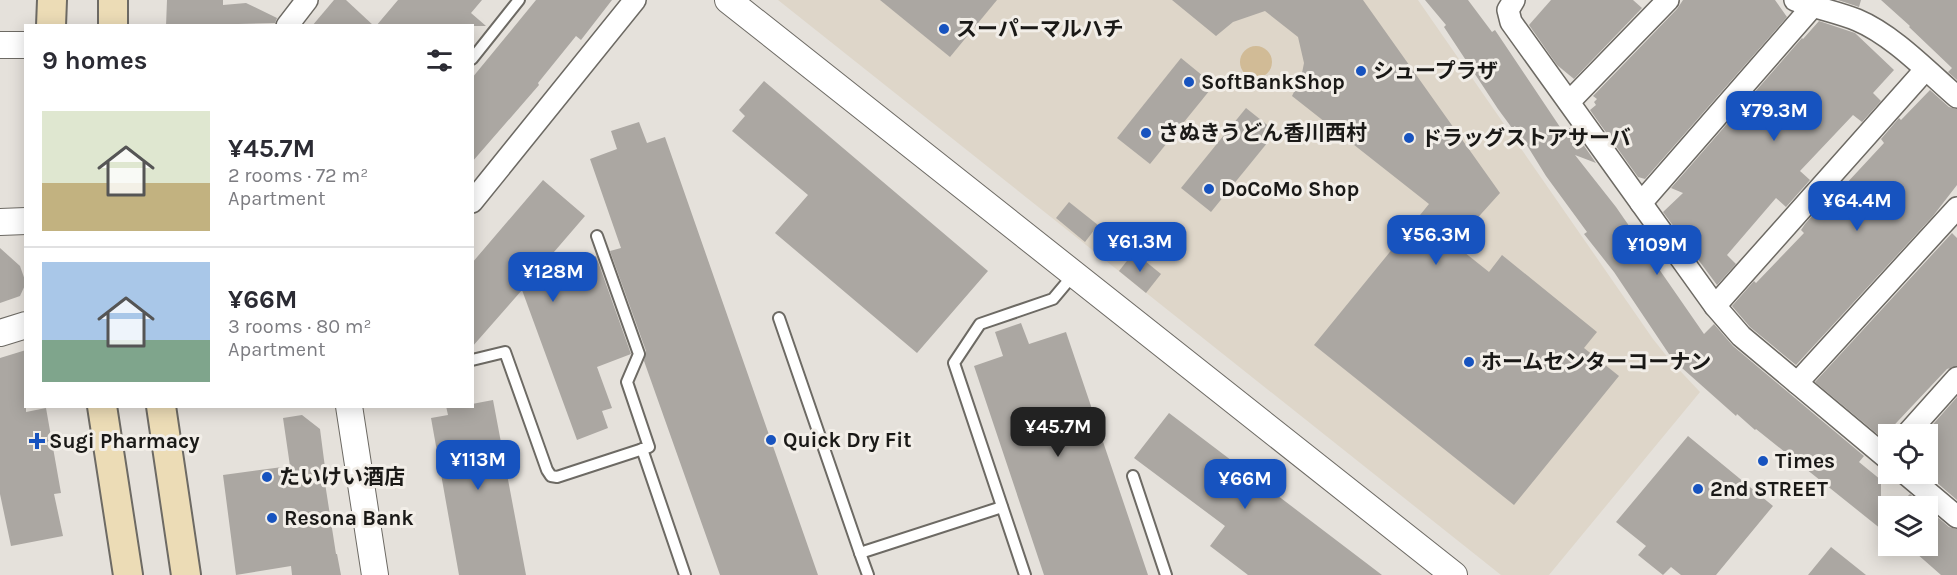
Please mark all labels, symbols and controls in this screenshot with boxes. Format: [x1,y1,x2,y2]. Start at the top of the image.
place label: スーパーマルハチ [956,17,1124,41]
marker: スーパーマルハチ [937,22,951,36]
icon: filters [423,44,456,77]
text: 9 homes [42,45,148,76]
place label: シュープラザ [1373,59,1498,83]
marker: シュープラザ [1354,64,1368,78]
place label: SoftBankShop [1201,70,1345,94]
marker: SoftBankShop [1182,75,1196,89]
pin: ¥79.3M [1725,91,1823,142]
text: ¥79.3M [1740,99,1808,122]
place label: さぬきうどん香川西村 [1158,121,1367,145]
marker: さぬきうどん香川西村 [1139,126,1153,140]
place label: ドラッグストアサーバ [1421,126,1631,150]
marker: ドラッグストアサーバ [1402,131,1416,145]
text: ¥45.7M [228,133,315,164]
icon: home [90,135,162,207]
text: 2 rooms · 72 m² [228,164,368,187]
place label: DoCoMo Shop [1221,177,1359,201]
pin: ¥64.4M [1808,181,1906,232]
marker: DoCoMo Shop [1202,182,1216,196]
text: Apartment [228,187,326,210]
text: ¥64.4M [1822,189,1892,212]
pin: ¥56.3M [1387,215,1485,266]
pin: ¥61.3M [1091,222,1189,273]
text: ¥56.3M [1401,223,1471,246]
pin: ¥109M [1615,225,1699,276]
text: ¥61.3M [1107,230,1173,253]
text: ¥109M [1626,233,1688,256]
pin: ¥128M [511,252,595,303]
text: ¥128M [522,260,584,283]
text: ¥66M [228,284,298,315]
icon: home [90,286,162,358]
text: 3 rooms · 80 m² [228,315,372,338]
text: Apartment [228,338,326,361]
place label: ホームセンターコーナン [1481,350,1711,374]
marker: ホームセンターコーナン [1462,355,1476,369]
pin: ¥45.7M [1009,407,1107,458]
text: ¥45.7M [1024,415,1092,438]
map controls [1878,424,1938,556]
button: locate [1878,424,1938,484]
place label: Quick Dry Fit [783,428,912,452]
place label: Sugi Pharmacy [49,429,200,453]
marker: Quick Dry Fit [764,433,778,447]
marker: Sugi Pharmacy [30,434,44,448]
pin: ¥113M [436,440,520,491]
text: ¥113M [450,448,506,471]
place label: Times [1775,449,1835,473]
marker: Times [1756,454,1770,468]
pin: ¥66M [1209,459,1281,510]
place label: たいけい酒店 [279,465,405,489]
text: ¥66M [1218,467,1272,490]
marker: たいけい酒店 [260,470,274,484]
place label: 2nd STREET [1710,477,1829,501]
marker: 2nd STREET [1691,482,1705,496]
button: layers [1878,496,1938,556]
place label: Resona Bank [284,506,414,530]
marker: Resona Bank [265,511,279,525]

